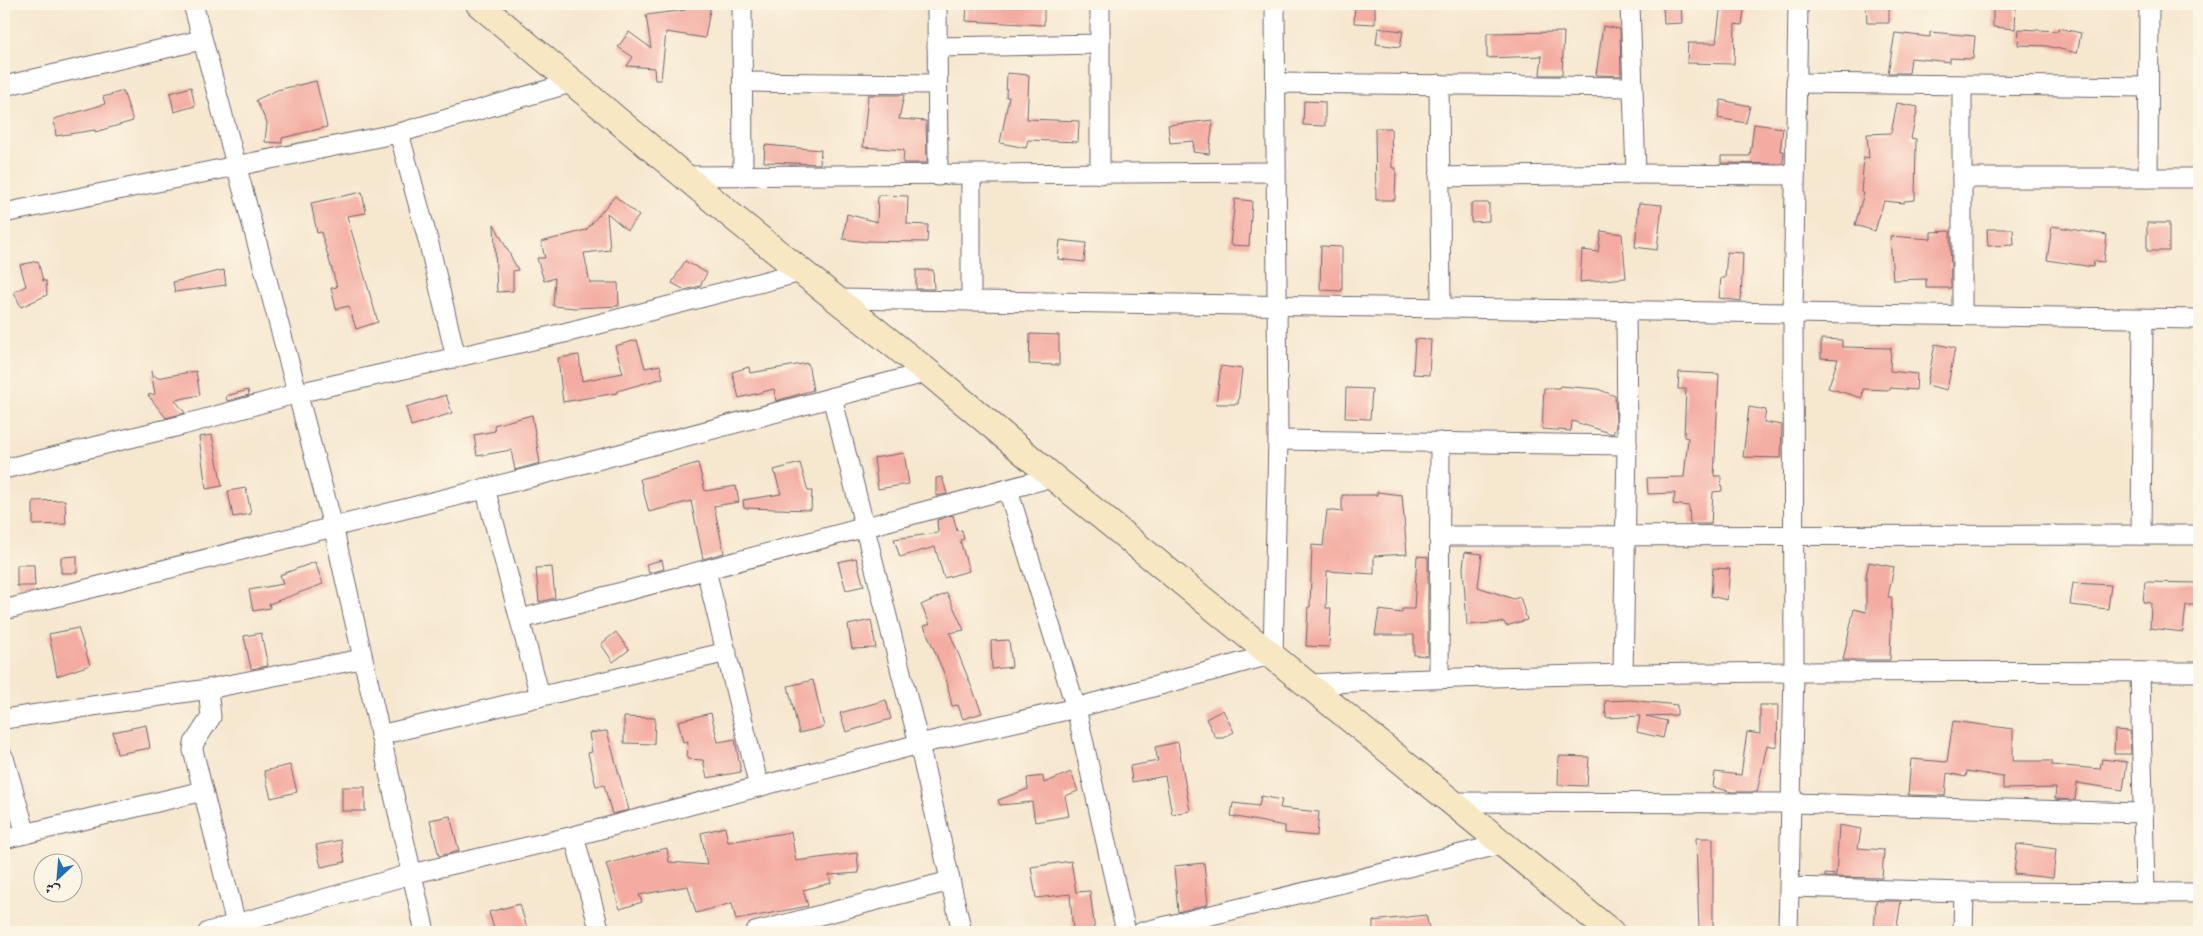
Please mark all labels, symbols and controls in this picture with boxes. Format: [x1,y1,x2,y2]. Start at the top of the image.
north arrow [32,854,82,904]
text: ش [43,879,62,898]

